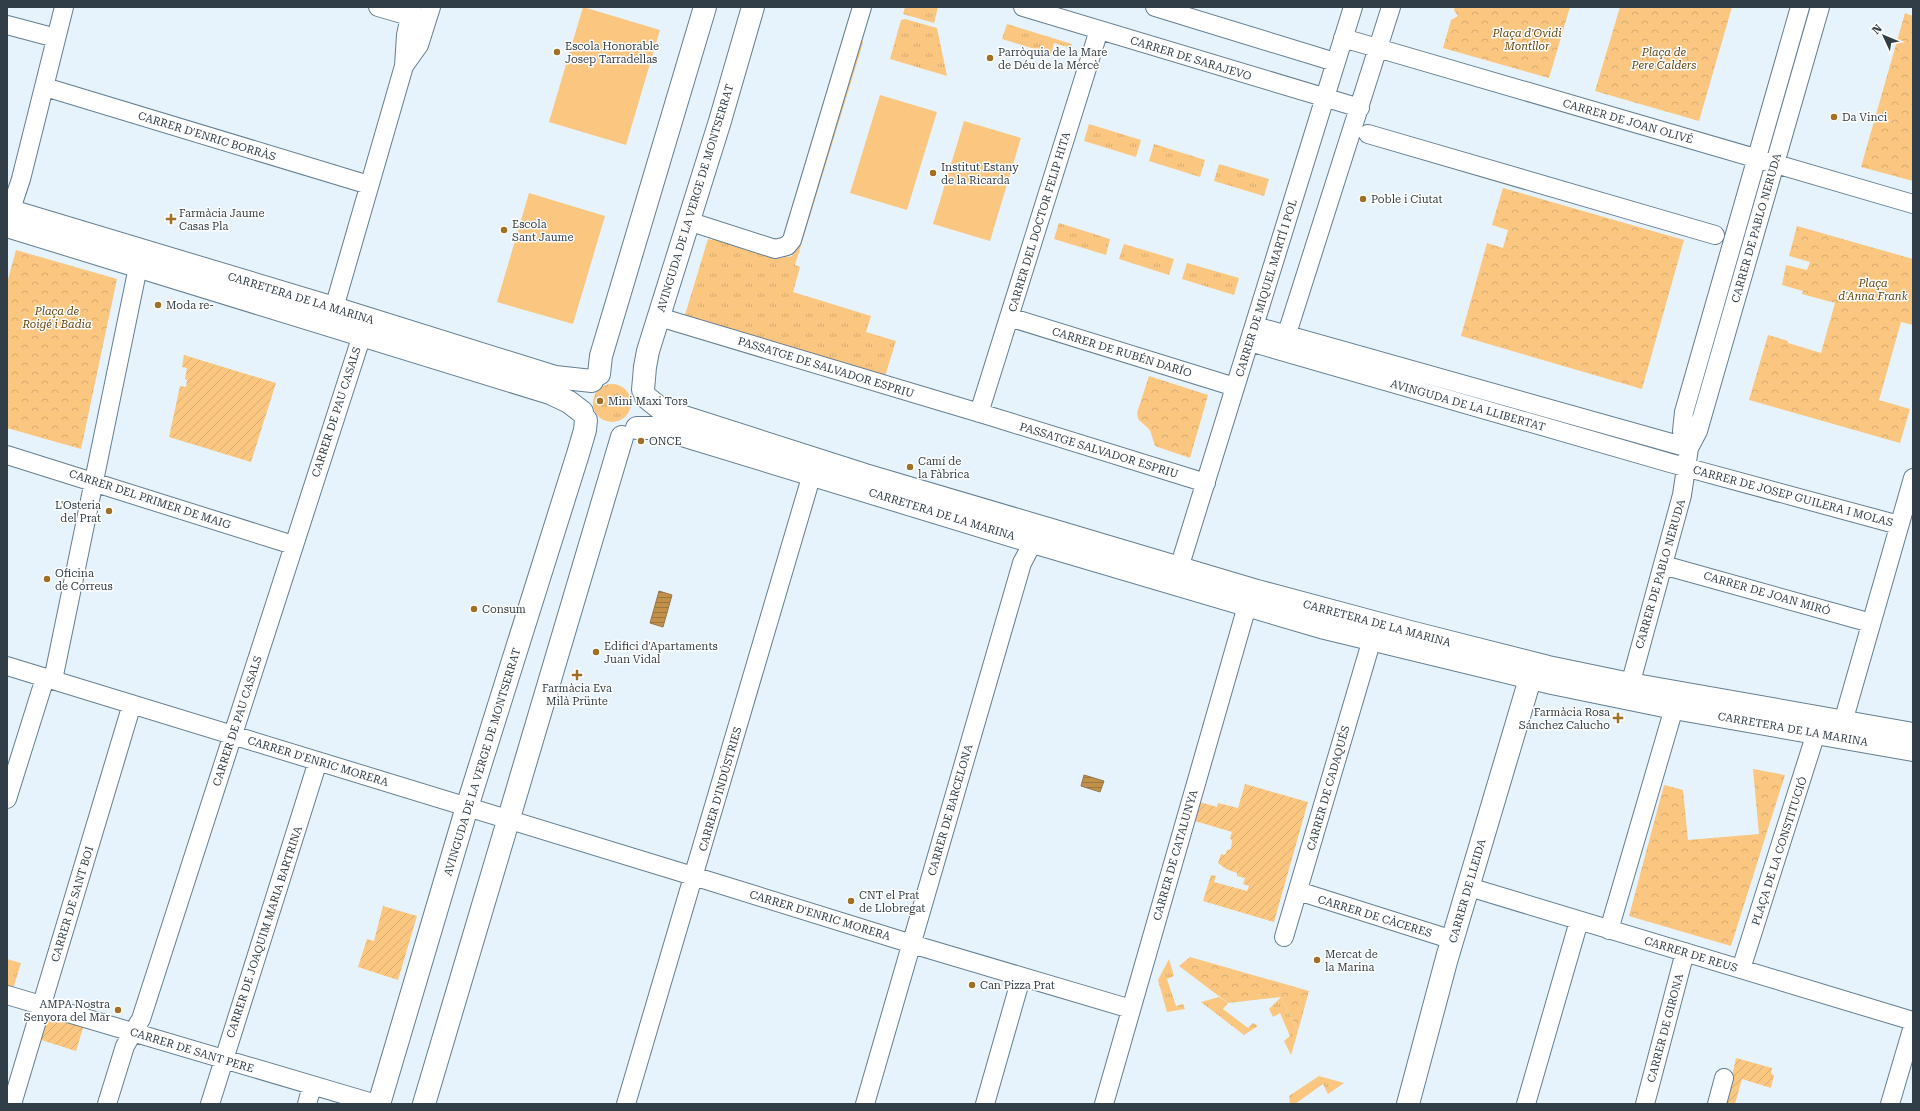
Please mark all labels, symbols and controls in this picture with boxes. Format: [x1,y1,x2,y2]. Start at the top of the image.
north arrow [1864,16,1904,56]
text: N [1870,21,1885,37]
park label: Plaça d'Ovidi Montllor [1491,27,1562,53]
street label: CARRER DE SARAJEVO [1129,34,1253,83]
place label: Escola Honorable Josep Tarradellas [565,40,659,66]
place label: Parròquia de la Mare de Déu de la Mercè [998,46,1107,72]
park label: Plaça de Pere Calders [1631,46,1696,72]
marker: Escola Honorable Josep Tarradellas [552,47,562,57]
marker: Parròquia de la Mare de Déu de la Mercè [985,53,995,63]
street label: AVINGUDA DE LA VERGE DE MONTSERRAT [654,83,736,314]
street label: CARRER DE JOAN OLIVÉ [1561,96,1695,146]
street label: CARRER D'ENRIC BORRÀS [136,108,278,164]
place label: Da Vinci [1842,111,1888,124]
marker: Da Vinci [1829,112,1839,122]
street label: CARRER DEL DOCTOR FELIP HITA [1006,130,1073,314]
street label: CARRER DE PABLO NERUDA [1729,152,1784,304]
place label: Institut Estany de la Ricarda [941,161,1019,187]
marker: Institut Estany de la Ricarda [928,168,938,178]
place label: Poble i Ciutat [1371,193,1443,206]
marker: Poble i Ciutat [1358,194,1368,204]
street label: CARRER DE MIQUEL MARTÍ I POL [1232,197,1300,379]
place label: Farmàcia Jaume Casas Pla [179,207,265,233]
marker: Farmàcia Jaume Casas Pla [166,214,176,224]
place label: Escola Sant Jaume [512,218,574,244]
marker: Escola Sant Jaume [499,225,509,235]
street label: CARRETERA DE LA MARINA [226,270,376,327]
park label: Plaça d'Anna Frank [1838,277,1908,303]
place label: Moda re- [166,299,214,312]
marker: Moda re- [153,300,163,310]
park label: Plaça de Roigé i Badia [21,305,92,331]
street label: CARRER DE RUBÉN DARÍO [1050,324,1194,380]
street label: PASSATGE DE SALVADOR ESPRIU [736,334,916,401]
street label: CARRER DE PAU CASALS [309,345,364,479]
street label: AVINGUDA DE LA LLIBERTAT [1389,377,1547,434]
place label: Mini Maxi Tors [608,395,688,408]
marker: Mini Maxi Tors [595,396,605,406]
street label: PASSATGE SALVADOR ESPRIU [1018,420,1180,481]
place label: ONCE [649,435,681,448]
marker: ONCE [636,436,646,446]
place label: Camí de la Fàbrica [918,455,969,481]
marker: Camí de la Fàbrica [905,462,915,472]
street label: CARRER DE JOSEP GUILERA I MOLAS [1691,463,1895,530]
street label: CARRER DEL PRIMER DE MAIG [67,467,233,532]
street label: CARRETERA DE LA MARINA [867,486,1017,543]
street label: CARRER DE PABLO NERUDA [1633,498,1688,650]
place label: L'Osteria del Prat [55,499,101,525]
marker: L'Osteria del Prat [104,506,114,516]
place label: Oficina de Correus [55,567,113,593]
street label: CARRER DE JOAN MIRÓ [1702,568,1832,618]
marker: Oficina de Correus [42,574,52,584]
street label: CARRETERA DE LA MARINA [1302,597,1452,650]
place label: Consum [482,603,526,616]
marker: Consum [469,604,479,614]
place label: Edifici d'Apartaments Juan Vidal [604,640,718,666]
street label: AVINGUDA DE LA VERGE DE MONTSERRAT [441,647,523,878]
marker: Edifici d'Apartaments Juan Vidal [591,647,601,657]
street label: CARRER DE PAU CASALS [210,654,265,788]
marker: Farmàcia Eva Milà Prünte [572,670,582,680]
place label: Farmàcia Eva Milà Prünte [542,682,612,708]
place label: Farmàcia Rosa Sánchez Calucho [1519,706,1610,732]
street label: CARRETERA DE LA MARINA [1717,710,1869,749]
marker: Farmàcia Rosa Sánchez Calucho [1613,713,1623,723]
street label: CARRER DE CADAQUÉS [1303,724,1353,852]
street label: CARRER D'INDÚSTRIES [695,725,745,853]
street label: CARRER D'ENRIC MORERA [246,734,390,789]
street label: CARRER DE BARCELONA [925,743,976,877]
street label: PLAÇA DE LA CONSTITUCIÓ [1748,774,1810,927]
street label: CARRER DE CATALUNYA [1151,788,1200,922]
street label: CARRER DE JOAQUIM MARIA BARTRINA [224,824,305,1040]
street label: CARRER DE LLEIDA [1446,837,1489,945]
street label: CARRER DE SANT BOI [49,845,96,964]
street label: CARRER D'ENRIC MORERA [748,888,892,943]
place label: CNT el Prat de Llobregat [859,889,925,915]
street label: CARRER DE CÀCERES [1316,892,1434,940]
marker: CNT el Prat de Llobregat [846,896,856,906]
street label: CARRER DE REUS [1643,934,1739,975]
place label: Mercat de la Marina [1325,948,1378,974]
marker: Mercat de la Marina [1312,955,1322,965]
street label: CARRER DE GIRONA [1645,972,1686,1084]
place label: Can Pizza Prat [980,979,1055,992]
marker: Can Pizza Prat [967,980,977,990]
place label: AMPA Nostra Senyora del Mar [24,998,110,1024]
marker: AMPA Nostra Senyora del Mar [113,1005,123,1015]
street label: CARRER DE SANT PERE [128,1025,255,1076]

